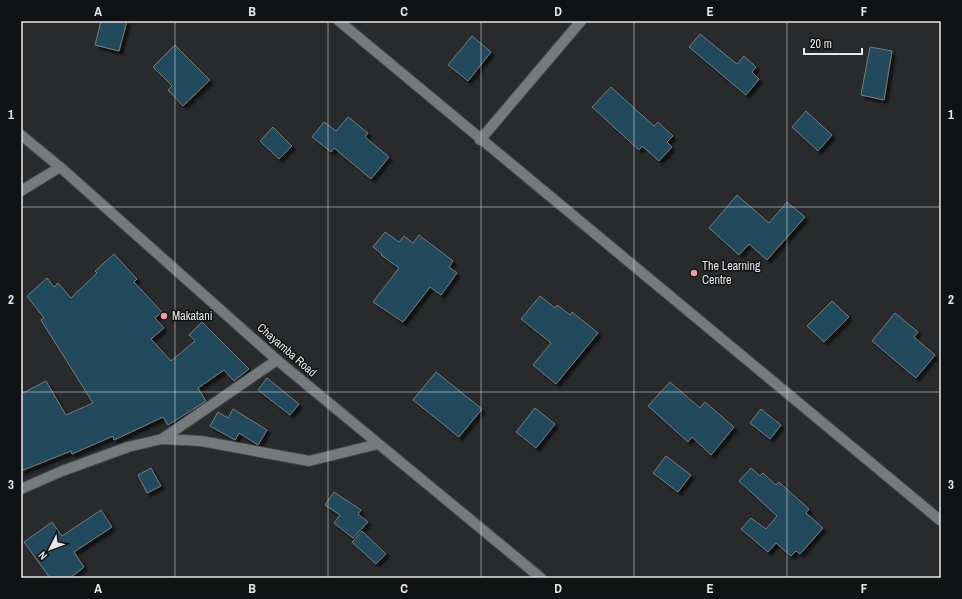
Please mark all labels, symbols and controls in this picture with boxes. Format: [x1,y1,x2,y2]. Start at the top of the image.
text: A [94,3,102,20]
text: B [248,3,256,20]
text: C [400,3,408,20]
text: D [554,3,562,20]
text: E [706,3,714,20]
text: F [861,3,868,20]
scale bar [804,30,862,56]
text: 20 m [810,36,832,52]
text: 1 [8,106,14,123]
text: 1 [948,106,954,123]
place label: The Learning Centre [702,258,761,288]
marker: The Learning Centre [689,268,699,278]
text: 2 [8,291,14,308]
text: 2 [948,291,954,308]
place label: Makatani [172,308,212,324]
marker: Makatani [159,311,169,321]
street label: Chayamba Road [254,320,320,380]
text: 3 [8,476,14,493]
text: 3 [948,476,954,493]
north arrow [30,529,70,569]
text: N [35,549,50,563]
text: A [94,580,102,597]
text: B [248,580,256,597]
text: C [400,580,408,597]
text: D [554,580,562,597]
text: E [706,580,714,597]
text: F [861,580,868,597]

